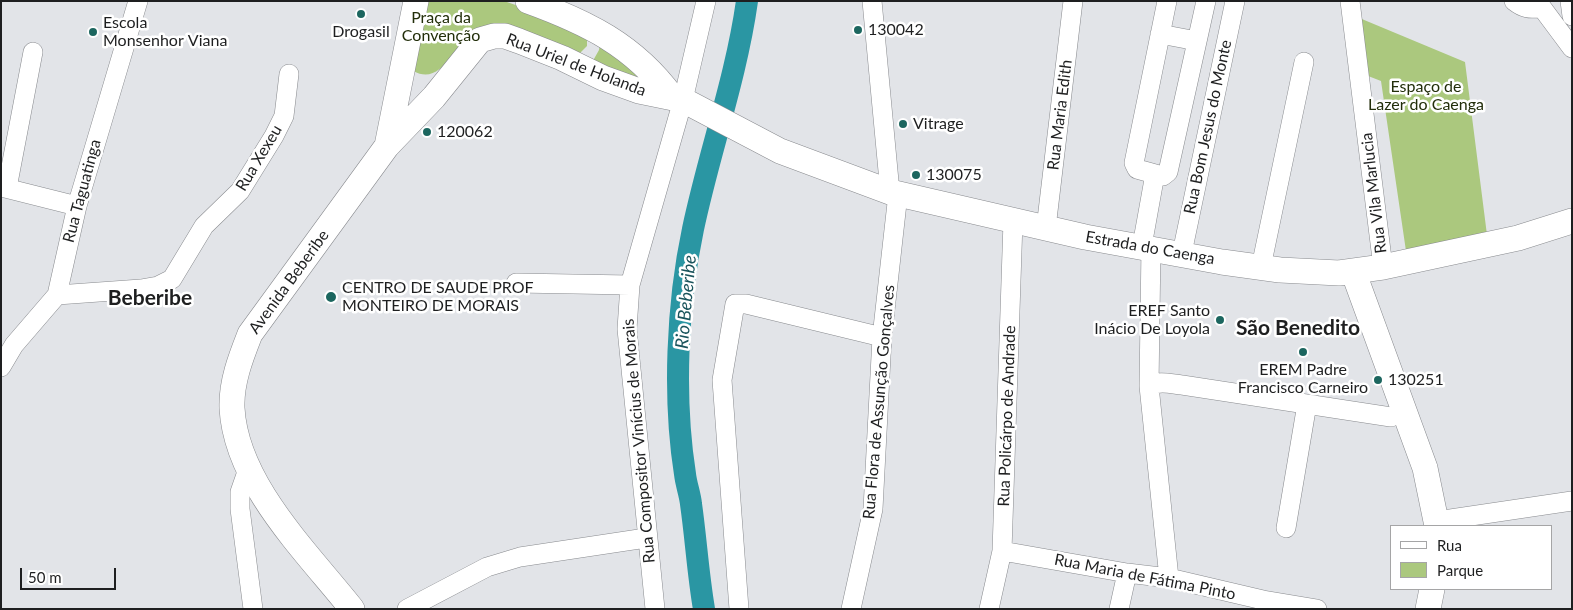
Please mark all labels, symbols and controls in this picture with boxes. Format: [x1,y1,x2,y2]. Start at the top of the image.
marker: Drogasil [355,8,367,20]
park label: Praça da Convenção [402,8,480,46]
place label: Escola Monsenhor Viana [103,13,227,51]
place label: 130042 [868,20,924,40]
place label: Drogasil [332,22,390,42]
marker: 130042 [852,24,864,36]
marker: Escola Monsenhor Viana [87,26,99,38]
street label: Rua Uriel de Holanda [503,29,649,101]
street label: Rua Bom Jesus do Monte [1180,38,1236,216]
street label: Rua Maria Edith [1044,59,1076,171]
park label: Espaço de Lazer do Caenga [1368,77,1484,115]
place label: Vitrage [913,114,964,134]
marker: Vitrage [897,118,909,130]
street label: Rua Xexeu [232,121,286,195]
place label: 120062 [437,122,493,142]
marker: 120062 [421,126,433,138]
street label: Rua Vila Marlucia [1357,131,1391,255]
street label: Rua Taguatinga [59,137,105,245]
place label: 130075 [926,165,982,185]
marker: 130075 [910,169,922,181]
street label: Avenida Beberibe [245,226,333,338]
street label: Estrada do Caenga [1084,227,1216,269]
water label: Rio Beberibe [671,254,701,350]
place label: CENTRO DE SAUDE PROF MONTEIRO DE MORAIS [342,278,534,316]
street label: Rua Flora de Assunção Gonçalves [859,284,899,520]
district label: Beberibe [108,285,192,311]
marker: CENTRO DE SAUDE PROF MONTEIRO DE MORAIS [324,290,338,304]
place label: EREF Santo Inácio De Loyola [1094,301,1210,339]
marker: EREF Santo Inácio De Loyola [1214,314,1226,326]
district label: São Benedito [1236,315,1360,341]
street label: Rua Compositor Vinícius de Morais [619,318,659,564]
street label: Rua Policárpo de Andrade [994,325,1020,507]
marker: EREM Padre Francisco Carneiro [1297,346,1309,358]
place label: EREM Padre Francisco Carneiro [1238,360,1368,398]
place label: 130251 [1388,370,1444,390]
marker: 130251 [1372,374,1384,386]
legend [1390,525,1553,590]
text: Rua [1437,536,1462,554]
street label: Rua Maria de Fátima Pinto [1053,550,1237,604]
scale bar [22,558,119,590]
text: Parque [1437,561,1483,579]
text: 50 m [28,568,62,586]

